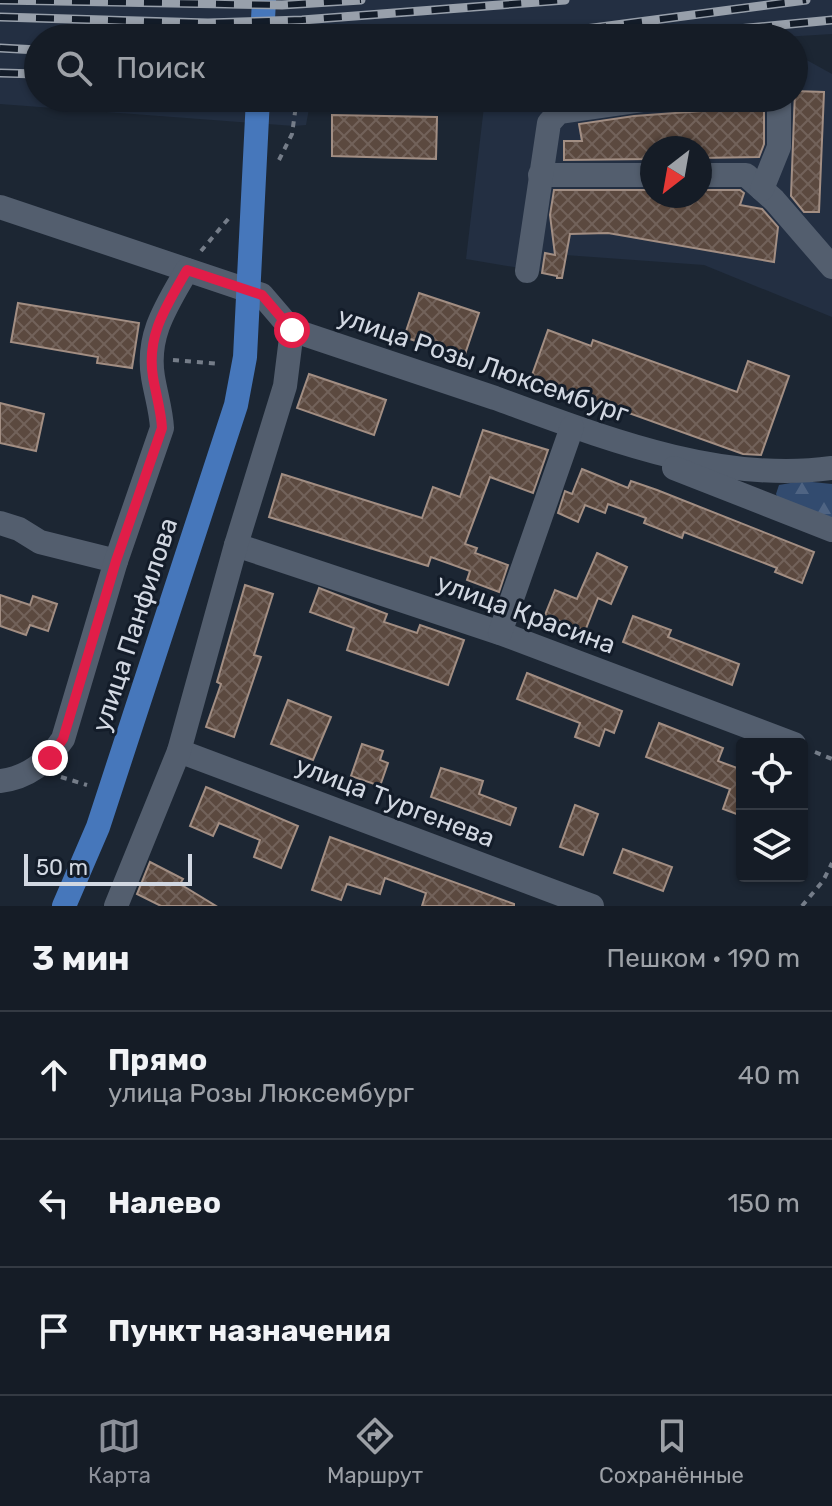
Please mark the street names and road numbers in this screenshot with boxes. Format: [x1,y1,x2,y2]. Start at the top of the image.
street label: улица Розы Люксембург [333,301,633,429]
street label: улица Панфилова [86,514,184,736]
street label: улица Красина [432,567,620,661]
street label: улица Тургенева [291,750,499,854]

